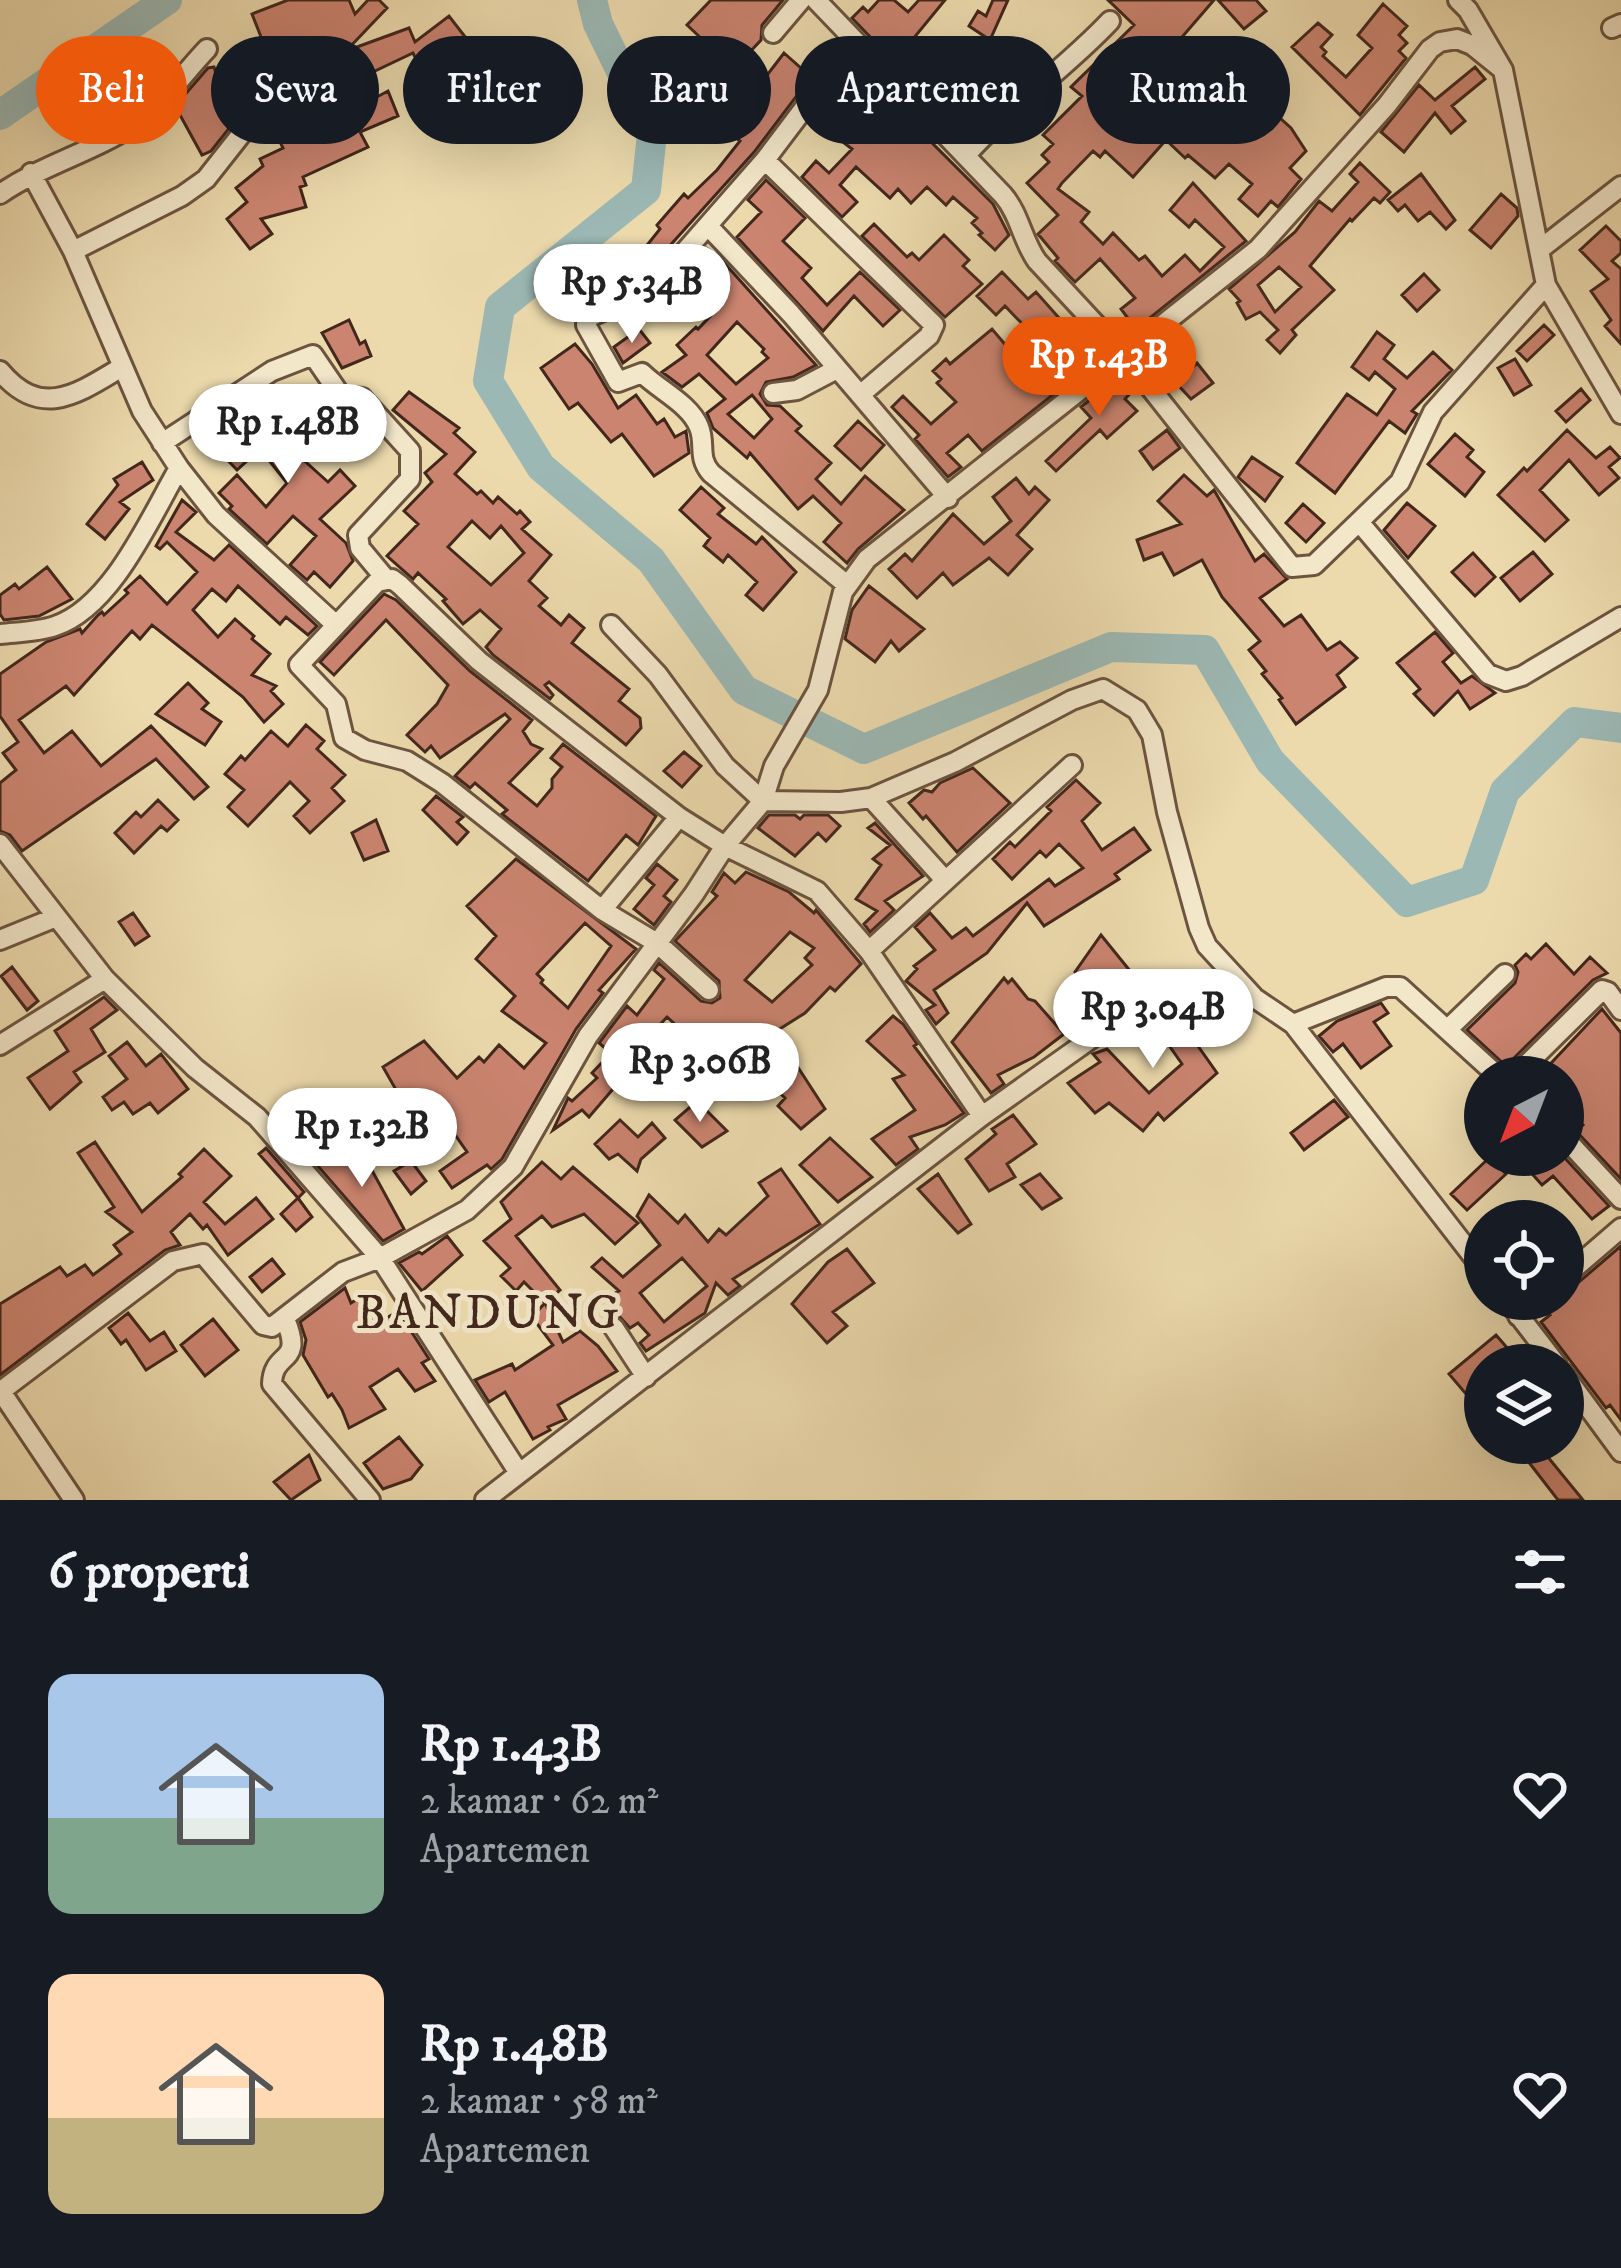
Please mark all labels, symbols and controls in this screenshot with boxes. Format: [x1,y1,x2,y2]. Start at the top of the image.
chip: Beli [36,36,187,144]
chip: Sewa [211,36,379,144]
chip: Filter [403,36,583,144]
chip: Baru [607,36,771,144]
chip: Apartemen [795,36,1062,144]
chip: Rumah [1086,36,1290,144]
pin: Rp 5.34B [508,244,756,346]
text: Rp 5.34B [561,258,704,307]
pin: Rp 1.43B [975,317,1223,419]
text: Rp 1.43B [1029,331,1169,380]
pin: Rp 1.48B [164,384,412,486]
text: Rp 1.48B [216,398,360,447]
pin: Rp 3.04B [1029,969,1277,1071]
text: Rp 3.04B [1080,983,1226,1032]
pin: Rp 3.06B [576,1023,824,1125]
text: Rp 3.06B [628,1037,772,1086]
north arrow [1464,1056,1584,1176]
map controls [1464,1056,1584,1464]
pin: Rp 1.32B [238,1088,486,1190]
text: Rp 1.32B [294,1102,430,1151]
button: locate [1464,1200,1584,1320]
district label: BANDUNG [356,1284,622,1344]
button: layers [1464,1344,1584,1464]
icon: filters [1507,1539,1573,1605]
text: 6 properti [48,1540,250,1604]
text: Rp 1.43B [420,1713,602,1777]
icon: home [144,1722,288,1866]
icon: heart [1507,1761,1573,1827]
text: 2 kamar · 62 m² [420,1777,658,1826]
text: Apartemen [420,1826,590,1875]
text: Rp 1.48B [420,2013,609,2077]
icon: home [144,2022,288,2166]
icon: heart [1507,2061,1573,2127]
text: 2 kamar · 58 m² [420,2077,658,2126]
text: Apartemen [420,2126,590,2175]

